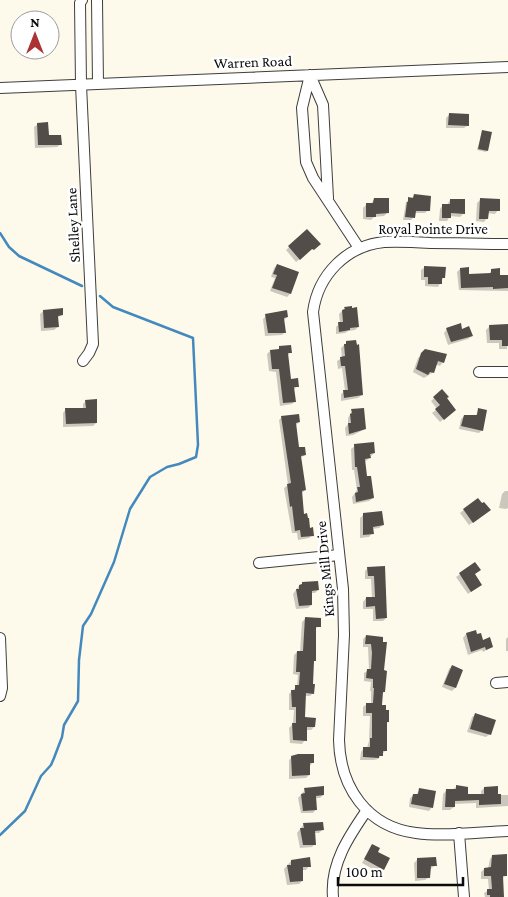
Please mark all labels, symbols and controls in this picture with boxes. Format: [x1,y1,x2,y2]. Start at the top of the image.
north arrow [10,10,60,60]
text: N [30,14,40,30]
street label: Warren Road [214,53,292,71]
street label: Shelley Lane [63,187,84,263]
street label: Royal Pointe Drive [378,221,488,238]
street label: Kings Mill Drive [313,520,338,618]
scale bar [338,854,463,886]
text: 100 m [346,864,383,880]

